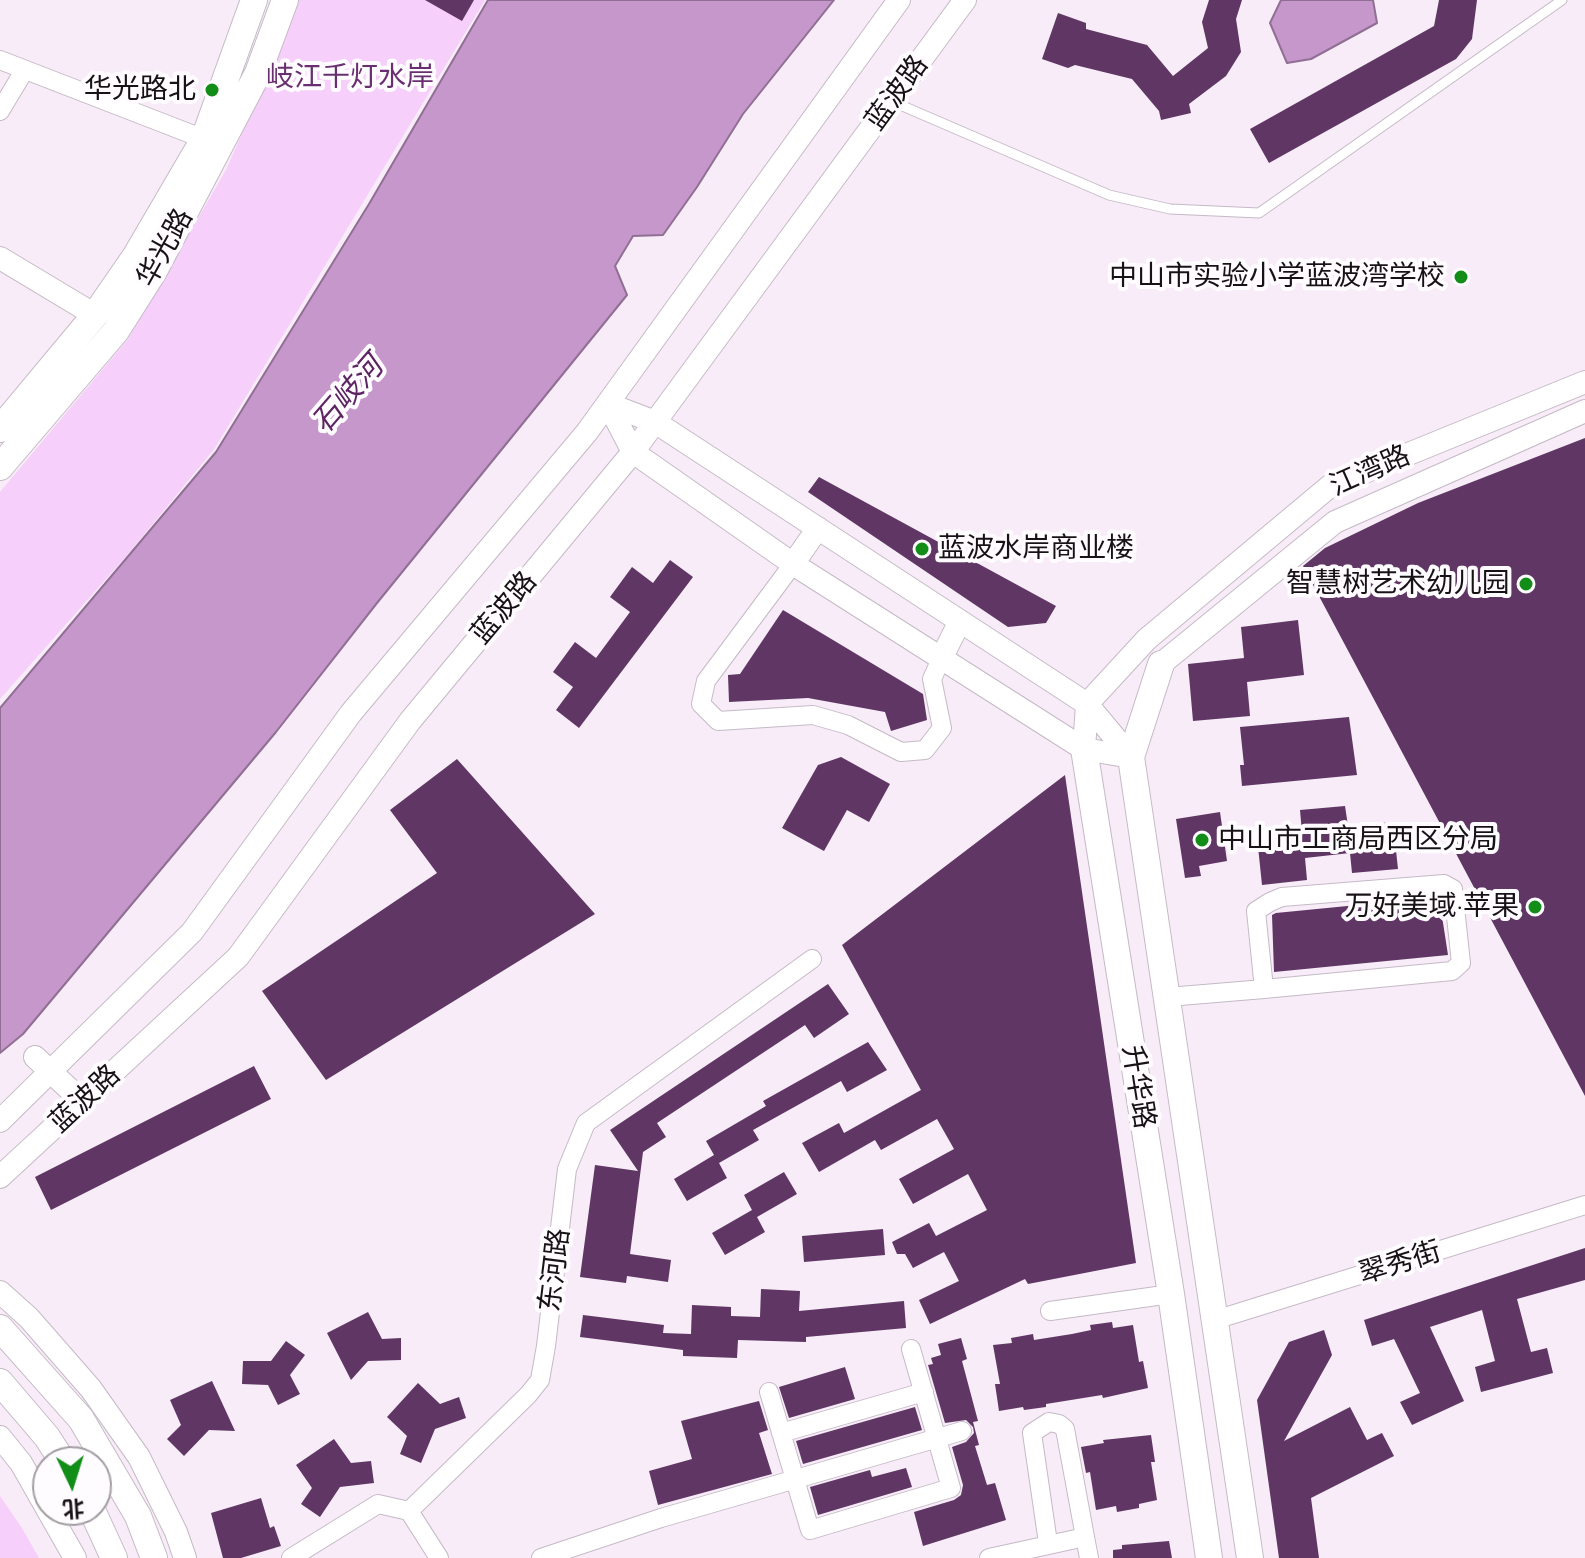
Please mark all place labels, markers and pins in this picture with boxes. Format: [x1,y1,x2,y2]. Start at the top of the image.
place label: 华光路北 [84,73,196,107]
marker: 华光路北 [203,81,221,99]
place label: 中山市实验小学蓝波湾学校 [1109,260,1445,294]
marker: 中山市实验小学蓝波湾学校 [1452,268,1470,286]
place label: 蓝波水岸商业楼 [938,532,1134,566]
marker: 蓝波水岸商业楼 [913,540,931,558]
place label: 智慧树艺术幼儿园 [1286,567,1510,601]
marker: 智慧树艺术幼儿园 [1517,575,1535,593]
place label: 中山市工商局西区分局 [1218,823,1498,857]
marker: 中山市工商局西区分局 [1193,831,1211,849]
place label: 万好美域·苹果 [1345,890,1519,924]
marker: 万好美域·苹果 [1526,898,1544,916]

